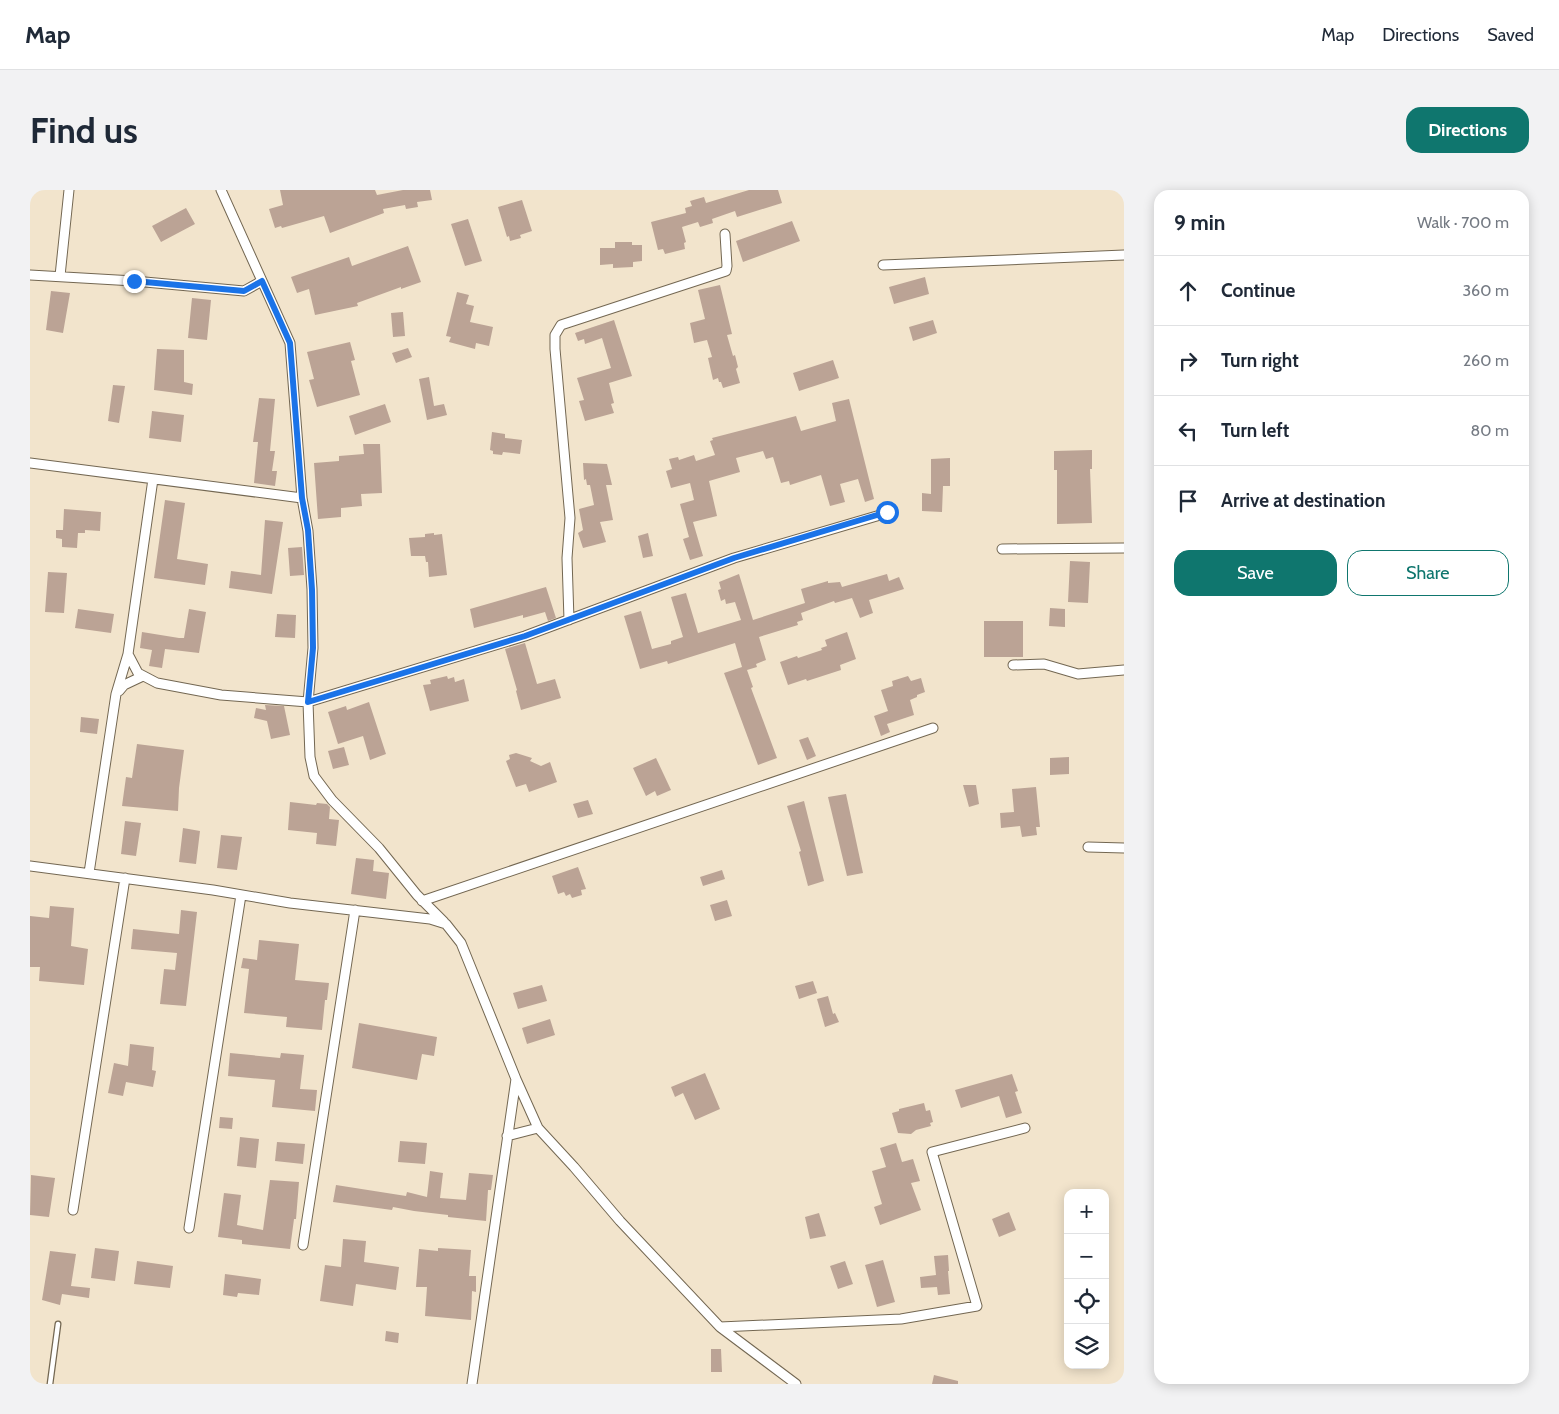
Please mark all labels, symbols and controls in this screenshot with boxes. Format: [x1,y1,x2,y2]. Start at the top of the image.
text: Map [25,20,71,49]
text: Map [1321,24,1354,46]
text: Directions [1382,24,1459,46]
text: Saved [1487,24,1534,46]
button: Directions [1406,107,1529,153]
text: Find us [30,109,138,152]
text: 9 min [1174,210,1225,235]
text: Walk · 700 m [1417,213,1509,232]
route end [123,270,146,293]
icon: ahead [1174,277,1202,305]
text: Continue [1221,279,1295,302]
text: 360 m [1462,281,1509,300]
icon: right [1174,347,1202,375]
text: Turn right [1221,349,1299,372]
text: 260 m [1463,351,1509,370]
icon: left [1174,417,1202,445]
text: Turn left [1221,419,1289,442]
text: 80 m [1471,421,1509,440]
icon: arrive [1174,487,1202,515]
text: Arrive at destination [1221,489,1385,512]
route start [876,501,899,524]
button: Save [1174,550,1337,596]
button: Share [1347,550,1509,596]
map controls [1064,1189,1109,1369]
button: + [1064,1189,1109,1234]
button: − [1064,1234,1109,1279]
button: locate [1064,1279,1109,1324]
button: layers [1064,1324,1109,1369]

